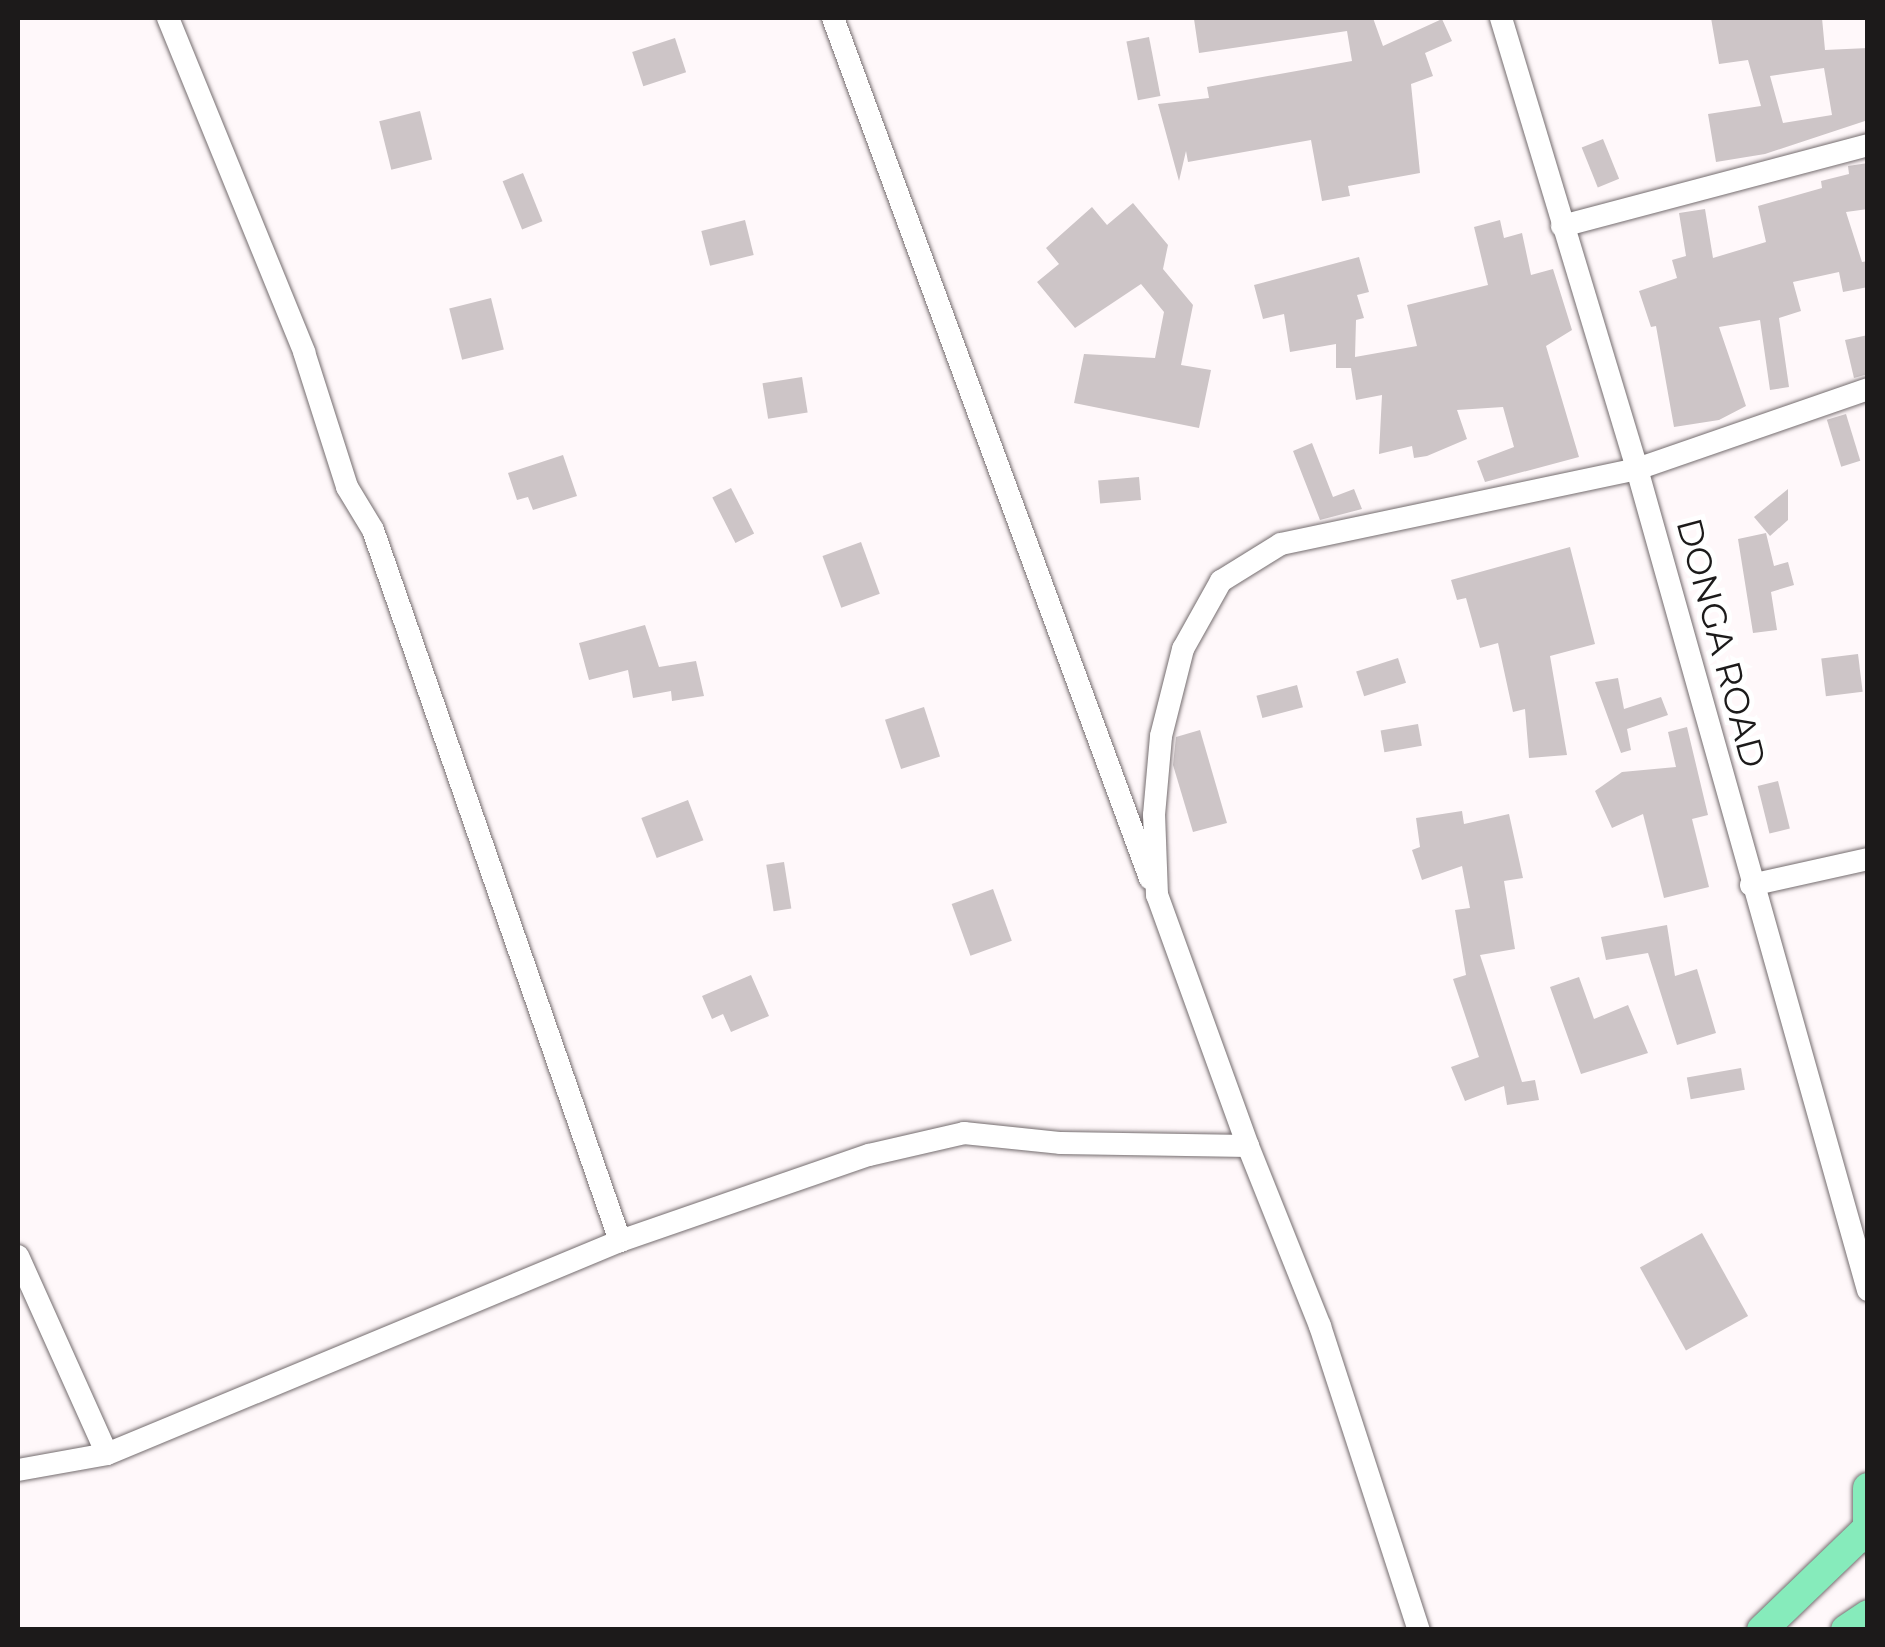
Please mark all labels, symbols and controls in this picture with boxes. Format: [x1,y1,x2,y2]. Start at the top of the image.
street label: DONGA ROAD [1668,514,1774,772]

